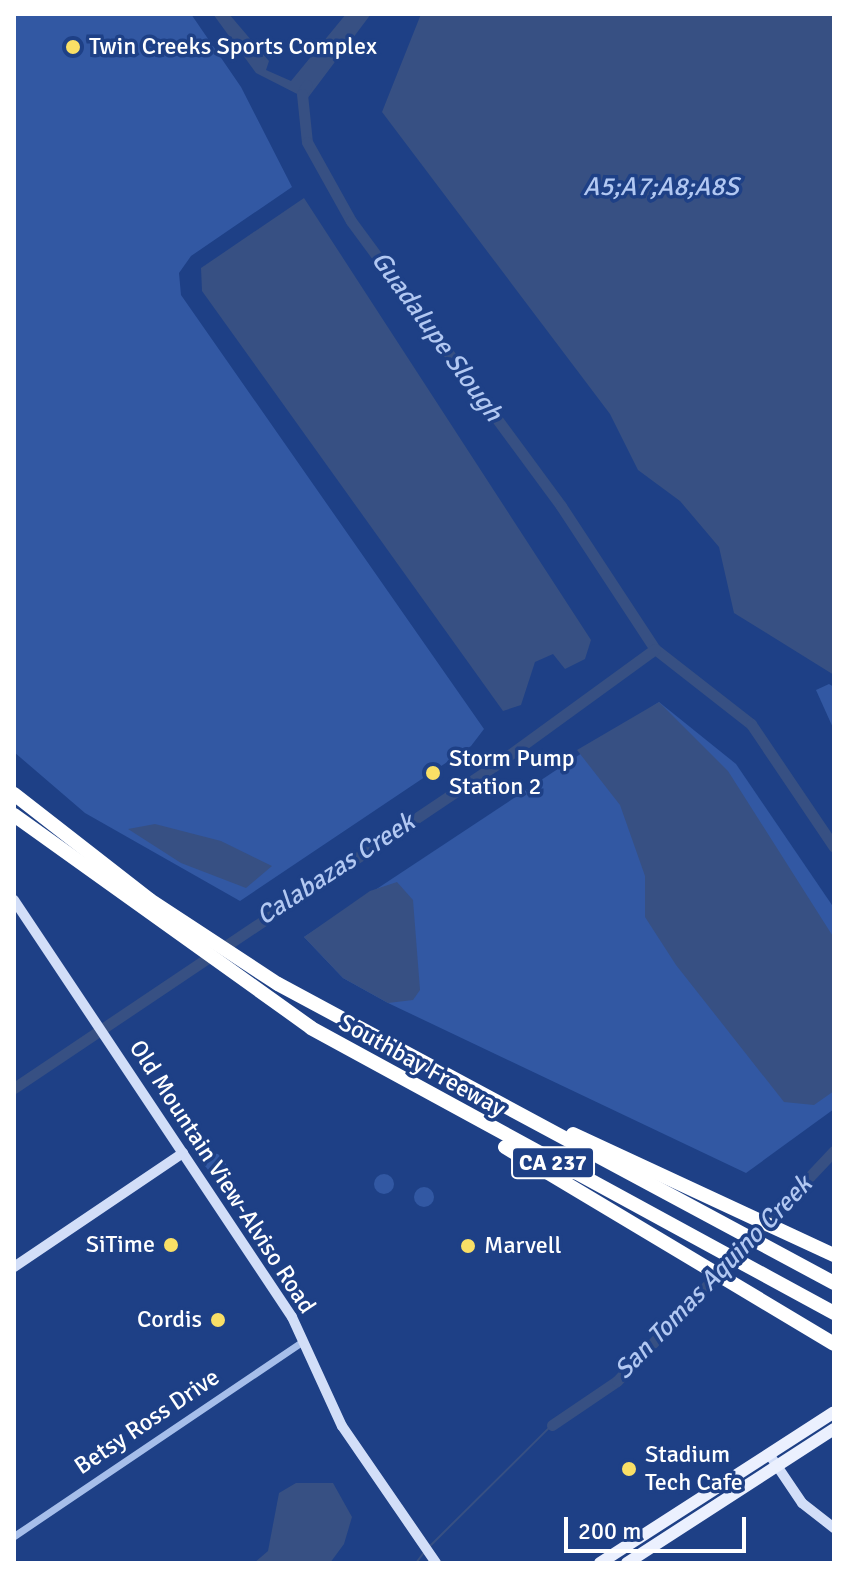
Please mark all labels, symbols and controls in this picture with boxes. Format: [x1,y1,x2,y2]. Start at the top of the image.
place label: Twin Creeks Sports Complex [89,33,377,61]
marker: Twin Creeks Sports Complex [64,38,82,56]
water label: A5;A7;A8;A8S [583,172,739,204]
water label: Guadalupe Slough [364,246,508,428]
place label: Storm Pump Station 2 [449,745,575,801]
marker: Storm Pump Station 2 [424,764,442,782]
water label: Calabazas Creek [251,807,421,933]
street label: Southbay Freeway [334,1008,510,1124]
street label: Old Mountain View-Alviso Road [123,1035,321,1319]
road number: CA 237 [511,1145,595,1181]
water label: San Tomas Aquino Creek [609,1170,819,1386]
place label: SiTime [86,1231,155,1259]
place label: Marvell [484,1232,562,1260]
marker: SiTime [162,1236,180,1254]
marker: Marvell [459,1237,477,1255]
place label: Cordis [137,1306,202,1334]
marker: Cordis [209,1311,227,1329]
street label: Betsy Ross Drive [69,1363,225,1481]
place label: Stadium Tech Cafe [645,1441,743,1497]
marker: Stadium Tech Cafe [620,1460,638,1478]
scale bar [568,1501,750,1551]
text: 200 m [578,1516,641,1546]

